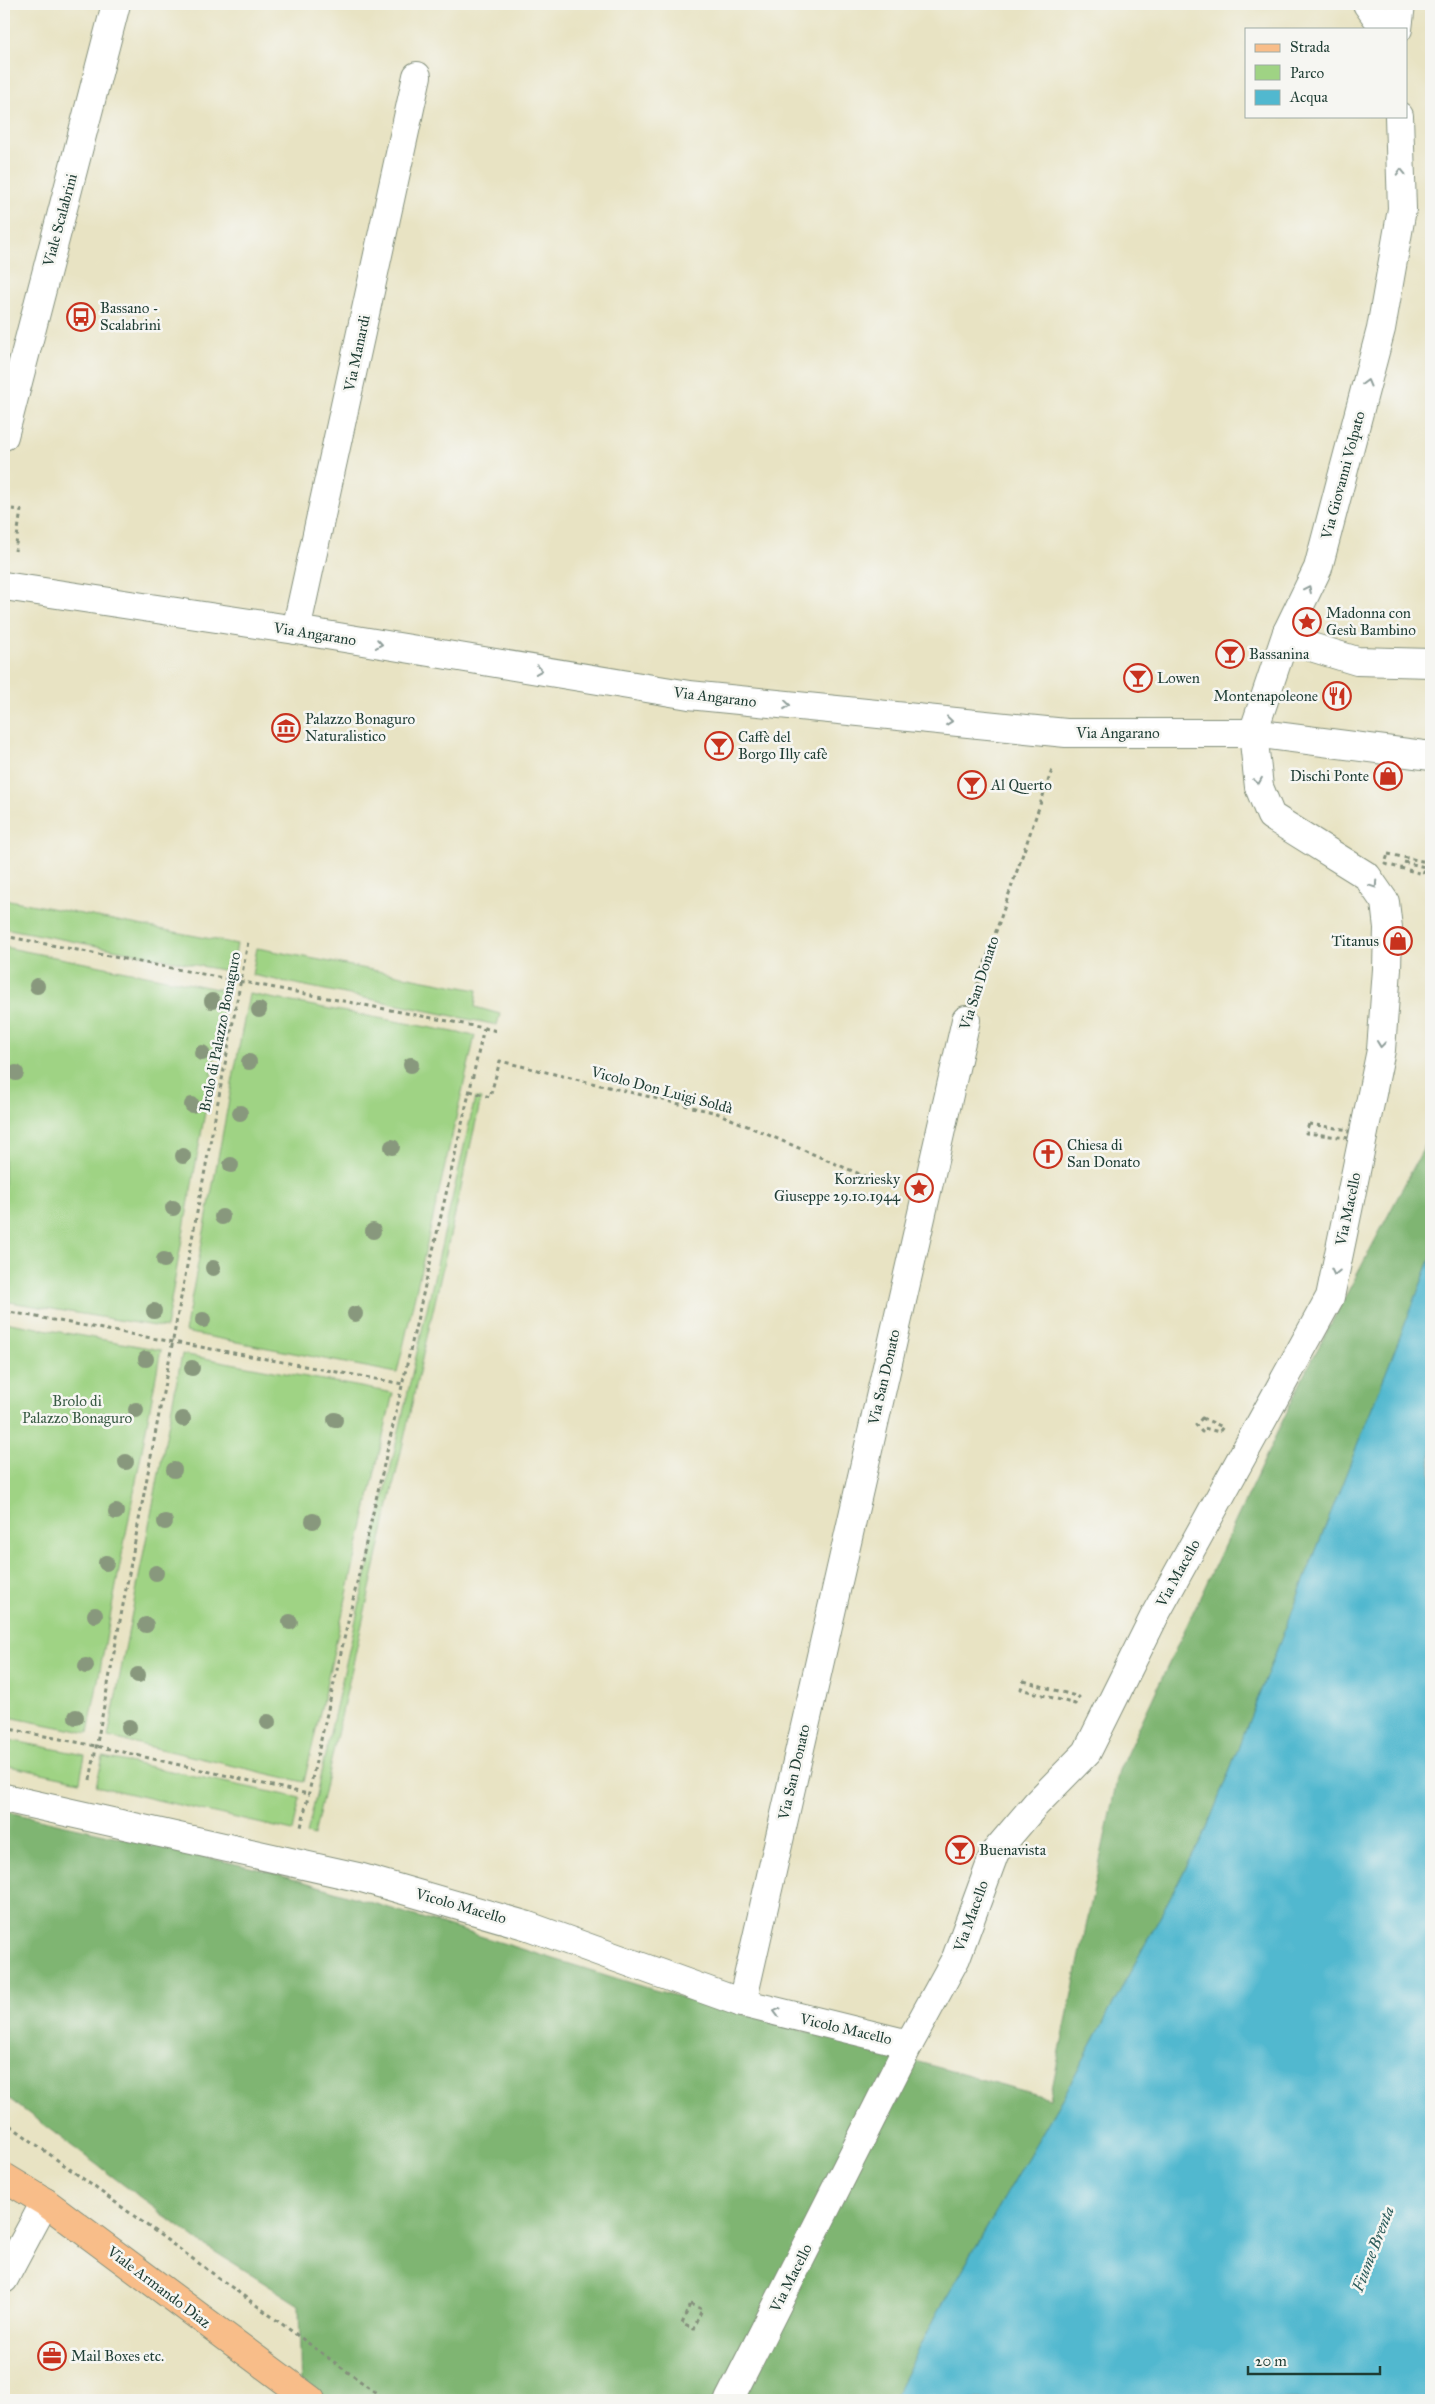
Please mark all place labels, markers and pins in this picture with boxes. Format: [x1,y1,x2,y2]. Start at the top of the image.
place label: Bassano - Scalabrini [100,299,161,334]
bus stop icon: Bassano - Scalabrini [66,302,96,332]
place label: Madonna con Gesù Bambino [1326,604,1416,639]
place icon: Madonna con Gesù Bambino [1292,607,1322,637]
bar icon: Bassanina [1215,639,1245,669]
place label: Bassanina [1249,645,1310,663]
bar icon: Lowen [1123,663,1153,693]
place label: Lowen [1157,669,1200,687]
restaurant icon: Montenapoleone [1322,681,1352,711]
place label: Montenapoleone [1214,687,1318,705]
place label: Palazzo Bonaguro Naturalistico [305,710,416,745]
museum icon: Palazzo Bonaguro Naturalistico [271,713,301,743]
place label: Caffè del Borgo Illy cafè [738,728,827,763]
bar icon: Caffè del Borgo Illy cafè [704,731,734,761]
shop icon: Dischi Ponte [1373,761,1403,791]
place label: Dischi Ponte [1290,767,1369,785]
bar icon: Al Querto [957,770,987,800]
place label: Al Querto [990,776,1052,794]
shop icon: Titanus [1383,926,1413,956]
place label: Titanus [1332,932,1379,950]
place label: Chiesa di San Donato [1067,1136,1141,1171]
church icon: Chiesa di San Donato [1033,1139,1063,1169]
place label: Korzriesky Giuseppe 29.10.1944 [774,1170,901,1205]
place icon: Korzriesky Giuseppe 29.10.1944 [904,1173,934,1203]
bar icon: Buenavista [945,1835,975,1865]
place label: Buenavista [979,1841,1047,1859]
office icon: Mail Boxes etc. [37,2341,67,2371]
place label: Mail Boxes etc. [71,2347,164,2365]

